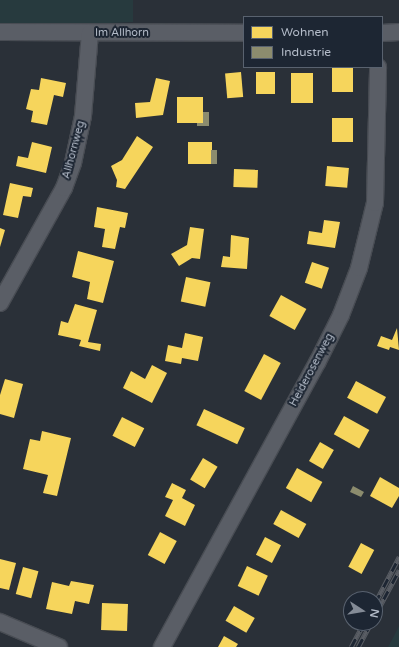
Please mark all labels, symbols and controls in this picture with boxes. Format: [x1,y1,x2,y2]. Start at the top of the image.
legend [243,16,383,68]
text: Wohnen [281,25,329,39]
street label: Im Allhorn [95,26,149,40]
text: Industrie [281,45,331,59]
street label: Allhornweg [60,119,88,181]
street label: Heiderosenweg [287,331,337,409]
north arrow [343,591,383,631]
text: N [367,608,382,619]

